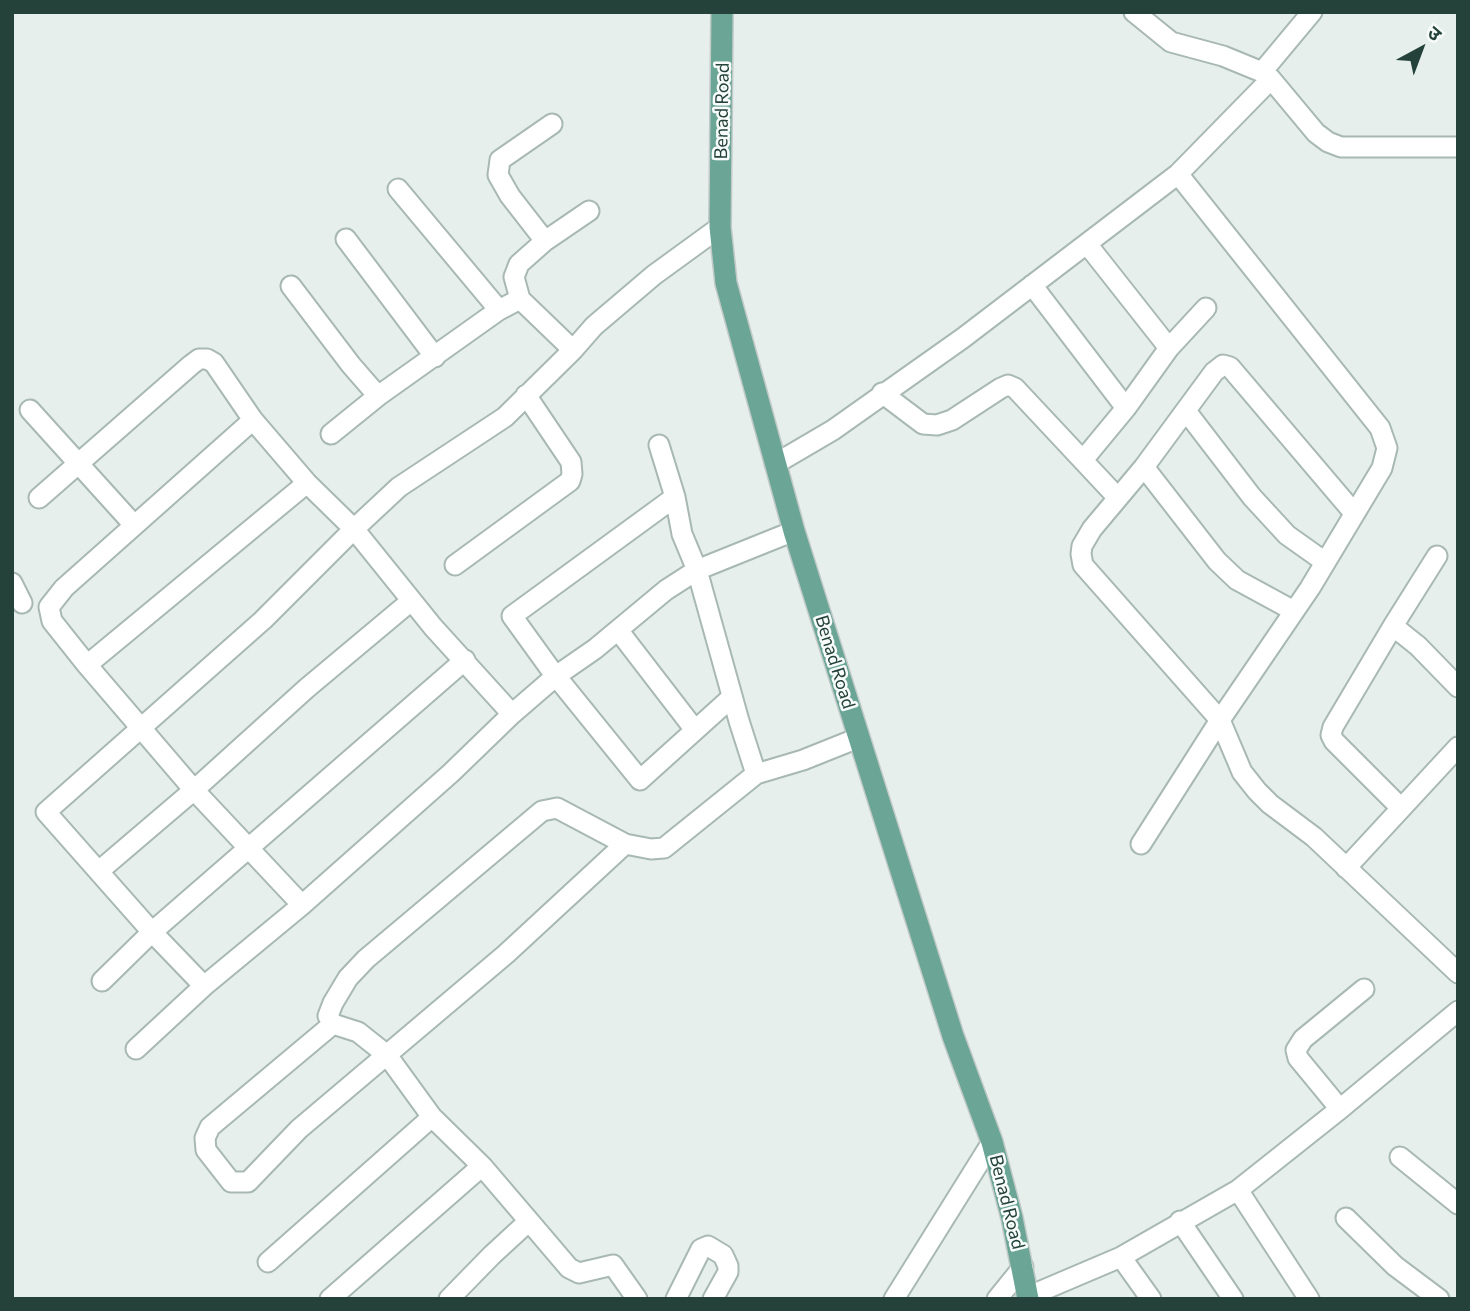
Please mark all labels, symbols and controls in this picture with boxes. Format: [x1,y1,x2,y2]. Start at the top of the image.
north arrow [1386,14,1456,84]
text: उ [1423,20,1447,45]
street label: Benad Road [710,62,734,160]
street label: Benad Road [811,613,859,711]
street label: Benad Road [985,1152,1029,1252]

